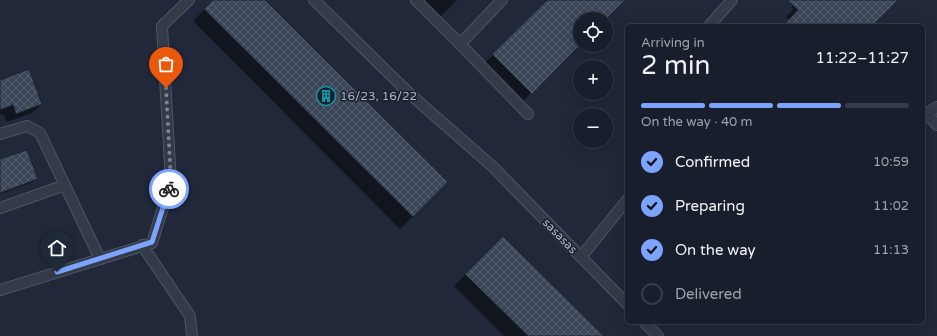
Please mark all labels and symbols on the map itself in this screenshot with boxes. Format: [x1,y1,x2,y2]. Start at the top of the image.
pin [149,47,183,88]
building icon: 16/23, 16/22 [315,85,337,107]
place label: 16/23, 16/22 [340,89,417,103]
courier [149,169,189,209]
street label: sasasas [540,216,580,257]
pin [40,231,74,272]

